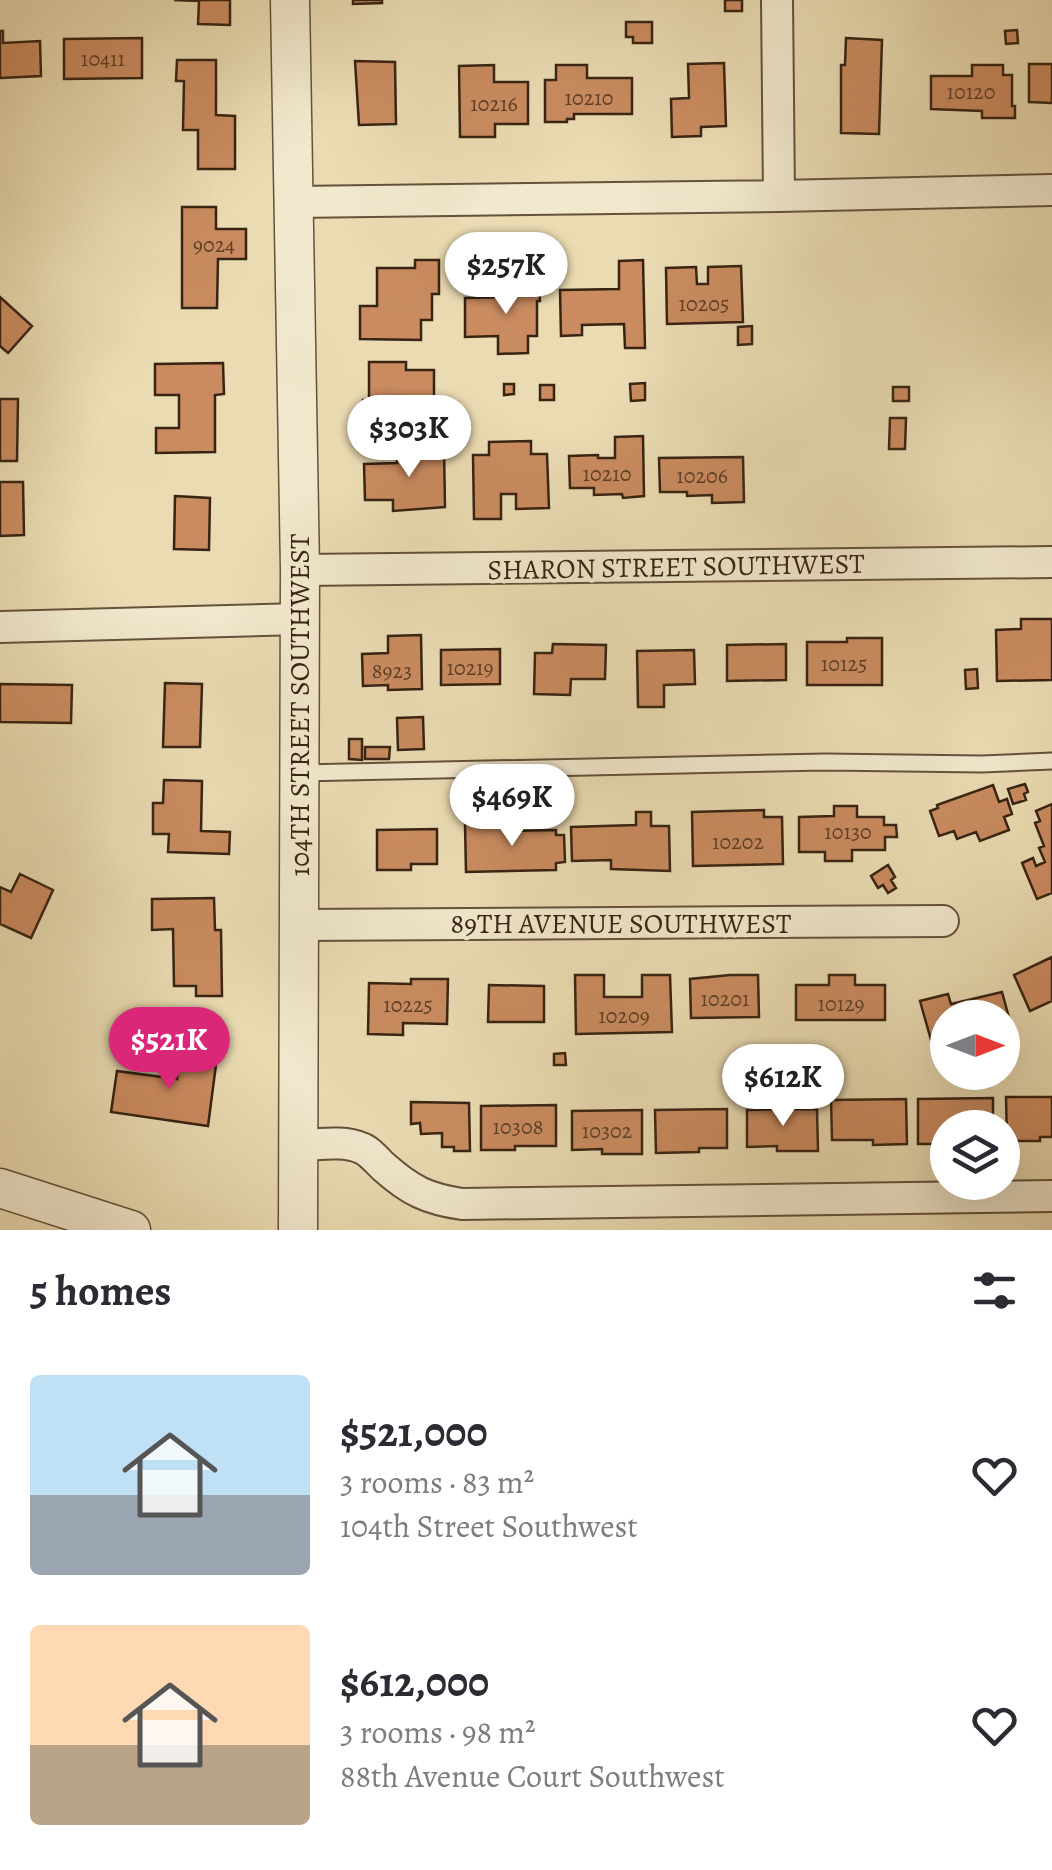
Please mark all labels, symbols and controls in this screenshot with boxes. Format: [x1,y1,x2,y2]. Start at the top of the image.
house number: 10411 [81,44,125,74]
house number: 10120 [947,77,995,107]
house number: 10210 [565,83,613,113]
house number: 10216 [470,89,518,119]
house number: 9024 [193,230,235,260]
pin: $257K [436,232,576,317]
text: $257K [467,242,545,286]
house number: 10205 [679,289,729,319]
pin: $303K [339,395,479,480]
text: $303K [369,405,449,449]
house number: 10210 [583,459,631,489]
house number: 10206 [676,461,728,491]
street label: 104TH STREET SOUTHWEST [281,534,319,876]
street label: SHARON STREET SOUTHWEST [487,545,865,589]
house number: 10125 [821,649,867,679]
house number: 10219 [446,653,494,683]
house number: 8923 [372,656,412,686]
pin: $469K [442,764,582,849]
text: $469K [472,774,552,818]
house number: 10130 [824,817,872,847]
house number: 10202 [712,827,764,857]
street label: 89TH AVENUE SOUTHWEST [451,905,791,943]
house number: 10201 [701,984,749,1014]
house number: 10129 [817,989,865,1019]
house number: 10225 [383,990,433,1020]
north arrow [930,1000,1020,1090]
map controls [930,1000,1020,1200]
house number: 10209 [598,1001,650,1031]
pin: $521K [99,1007,239,1092]
text: $521K [131,1017,207,1061]
pin: $612K [713,1044,853,1129]
text: $612K [744,1054,822,1098]
button: layers [930,1110,1020,1200]
house number: 10308 [493,1112,543,1142]
house number: 10302 [582,1116,632,1146]
text: 5 homes [30,1262,171,1319]
icon: filters [967,1263,1022,1318]
text: $521,000 [340,1403,488,1460]
icon: home [110,1415,230,1535]
icon: heart [967,1448,1022,1503]
text: 3 rooms · 83 m² [340,1460,534,1504]
text: 104th Street Southwest [340,1504,638,1548]
text: $612,000 [340,1653,489,1710]
icon: home [110,1665,230,1785]
icon: heart [967,1698,1022,1753]
text: 3 rooms · 98 m² [340,1710,536,1754]
text: 88th Avenue Court Southwest [340,1754,725,1798]

